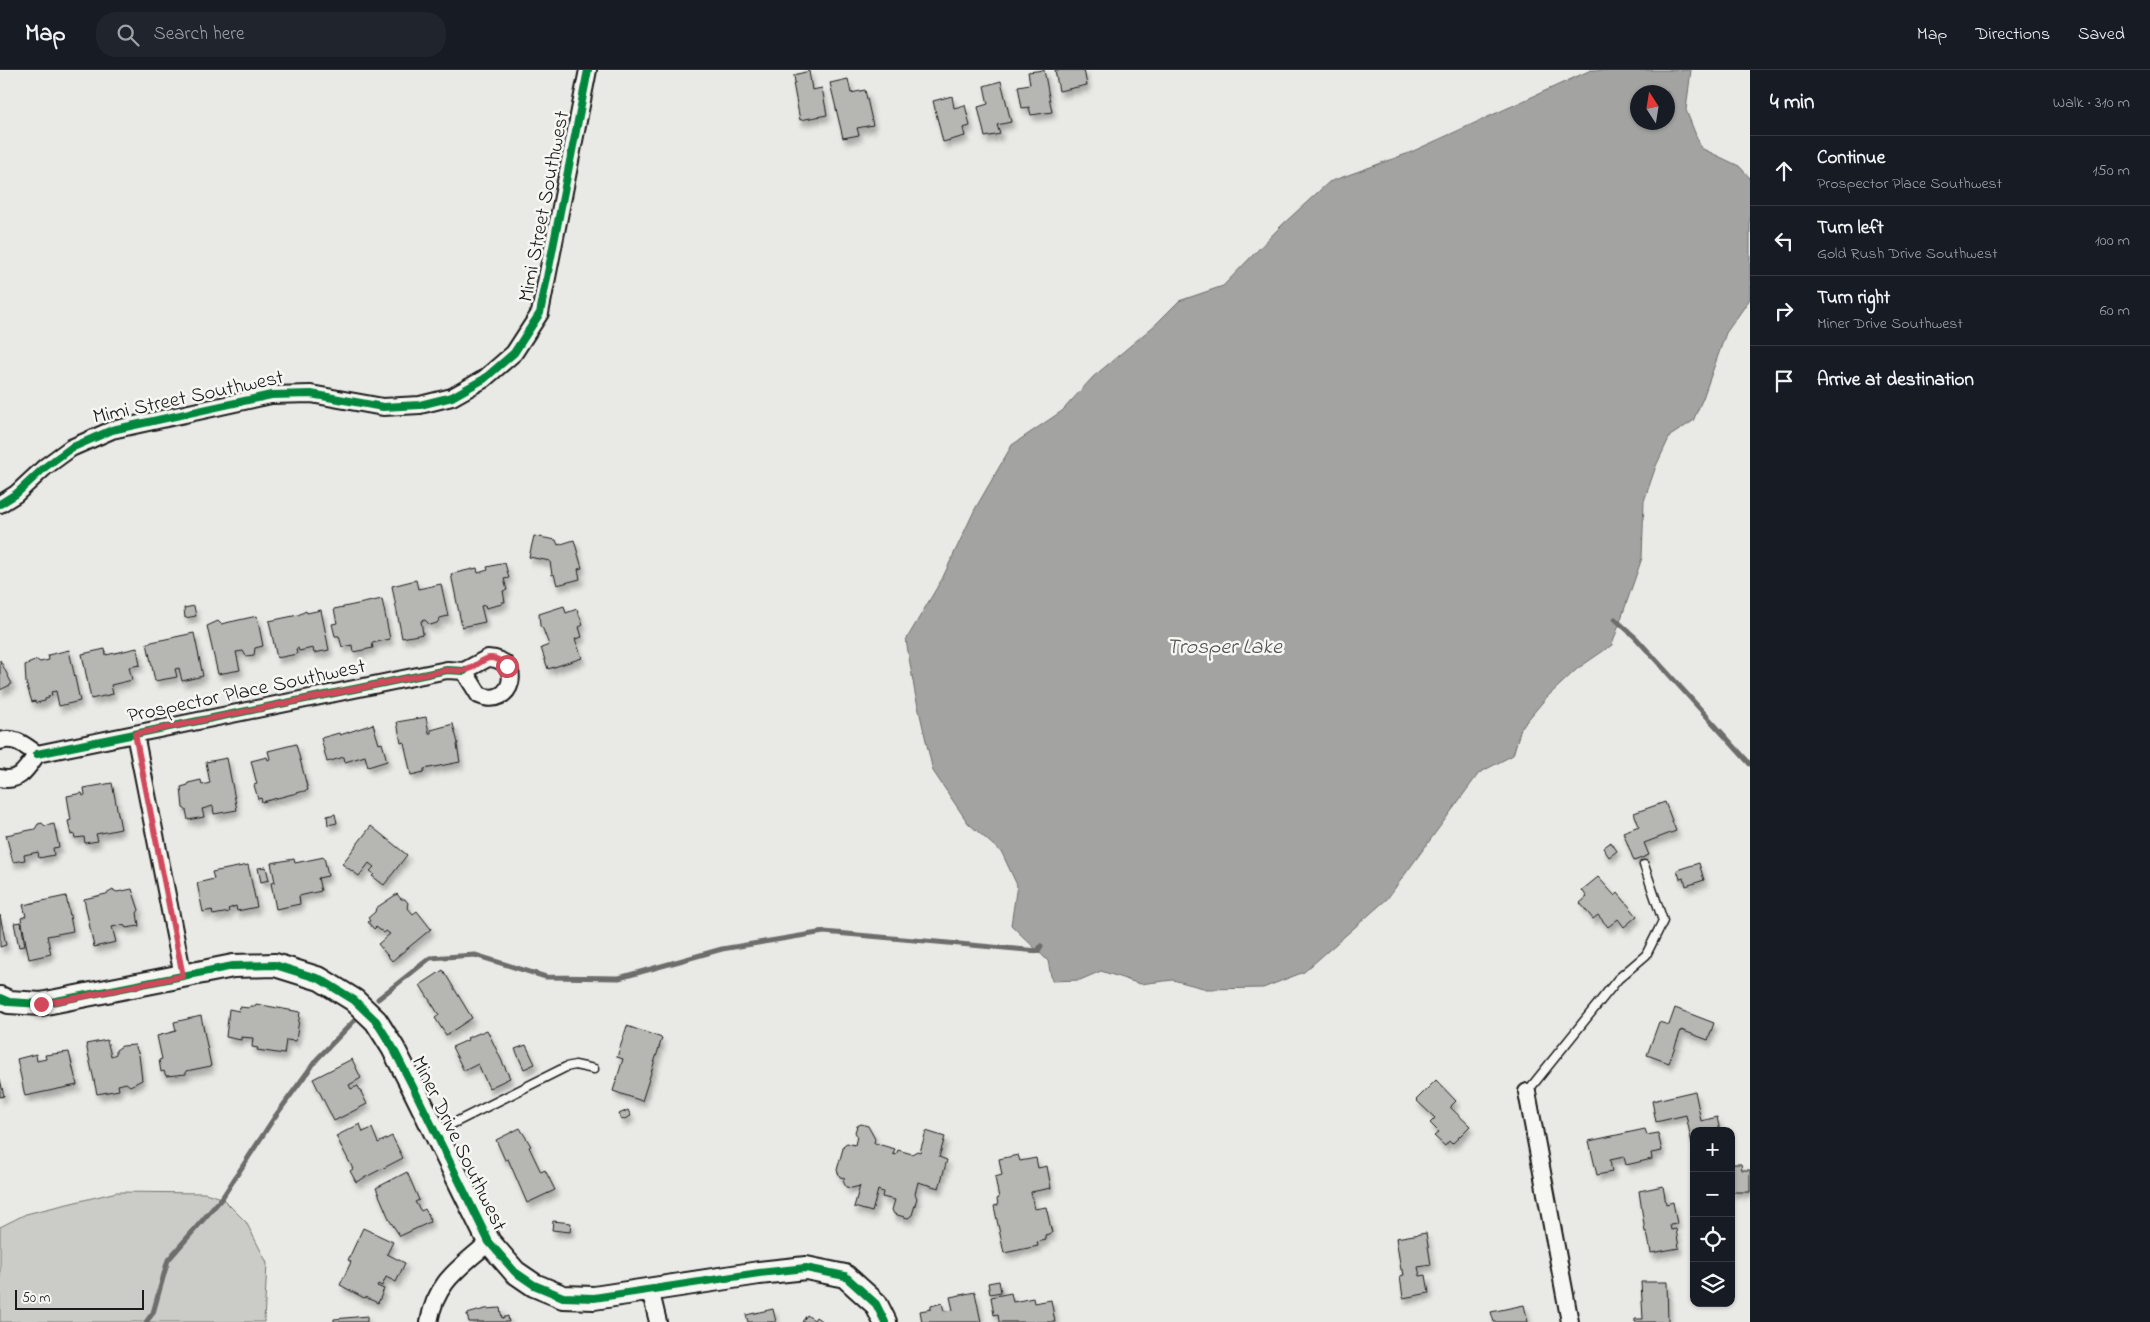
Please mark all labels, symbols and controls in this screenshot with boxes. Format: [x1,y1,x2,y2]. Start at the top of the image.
search box [96,12,446,57]
text: Map [25,17,66,52]
icon: search [114,21,142,49]
text: Search here [154,21,245,48]
text: Map [1917,22,1947,48]
text: Directions [1975,22,2050,48]
text: Saved [2078,22,2125,48]
north arrow [1630,85,1675,130]
text: 4 min [1770,88,1814,118]
text: Walk · 310 m [2053,91,2130,115]
street label: Mimi Street Southwest [512,108,578,305]
text: Continue [1817,145,1885,172]
icon: ahead [1770,157,1798,185]
text: 150 m [2092,159,2130,183]
text: Prospector Place Southwest [1817,172,2002,196]
text: Turn left [1817,215,1884,242]
icon: left [1770,227,1798,255]
text: 100 m [2095,229,2130,253]
text: Gold Rush Drive Southwest [1817,242,1998,266]
text: Turn right [1817,285,1890,312]
icon: right [1770,297,1798,325]
text: 60 m [2100,299,2130,323]
text: Miner Drive Southwest [1817,312,1963,336]
street label: Mimi Street Southwest [90,363,287,433]
icon: arrive [1770,367,1798,395]
text: Arrive at destination [1817,367,1974,394]
water label: Trosper Lake [1166,632,1283,664]
street label: Prospector Place Southwest [124,652,368,732]
route start [496,655,519,678]
route end [30,993,53,1016]
street label: Miner Drive Southwest [403,1051,514,1236]
map controls [1690,1127,1735,1307]
button: + [1690,1127,1735,1172]
button: − [1690,1172,1735,1217]
button: locate [1690,1217,1735,1262]
button: layers [1690,1262,1735,1307]
scale bar [15,1287,144,1310]
text: 50 m [22,1288,50,1309]

